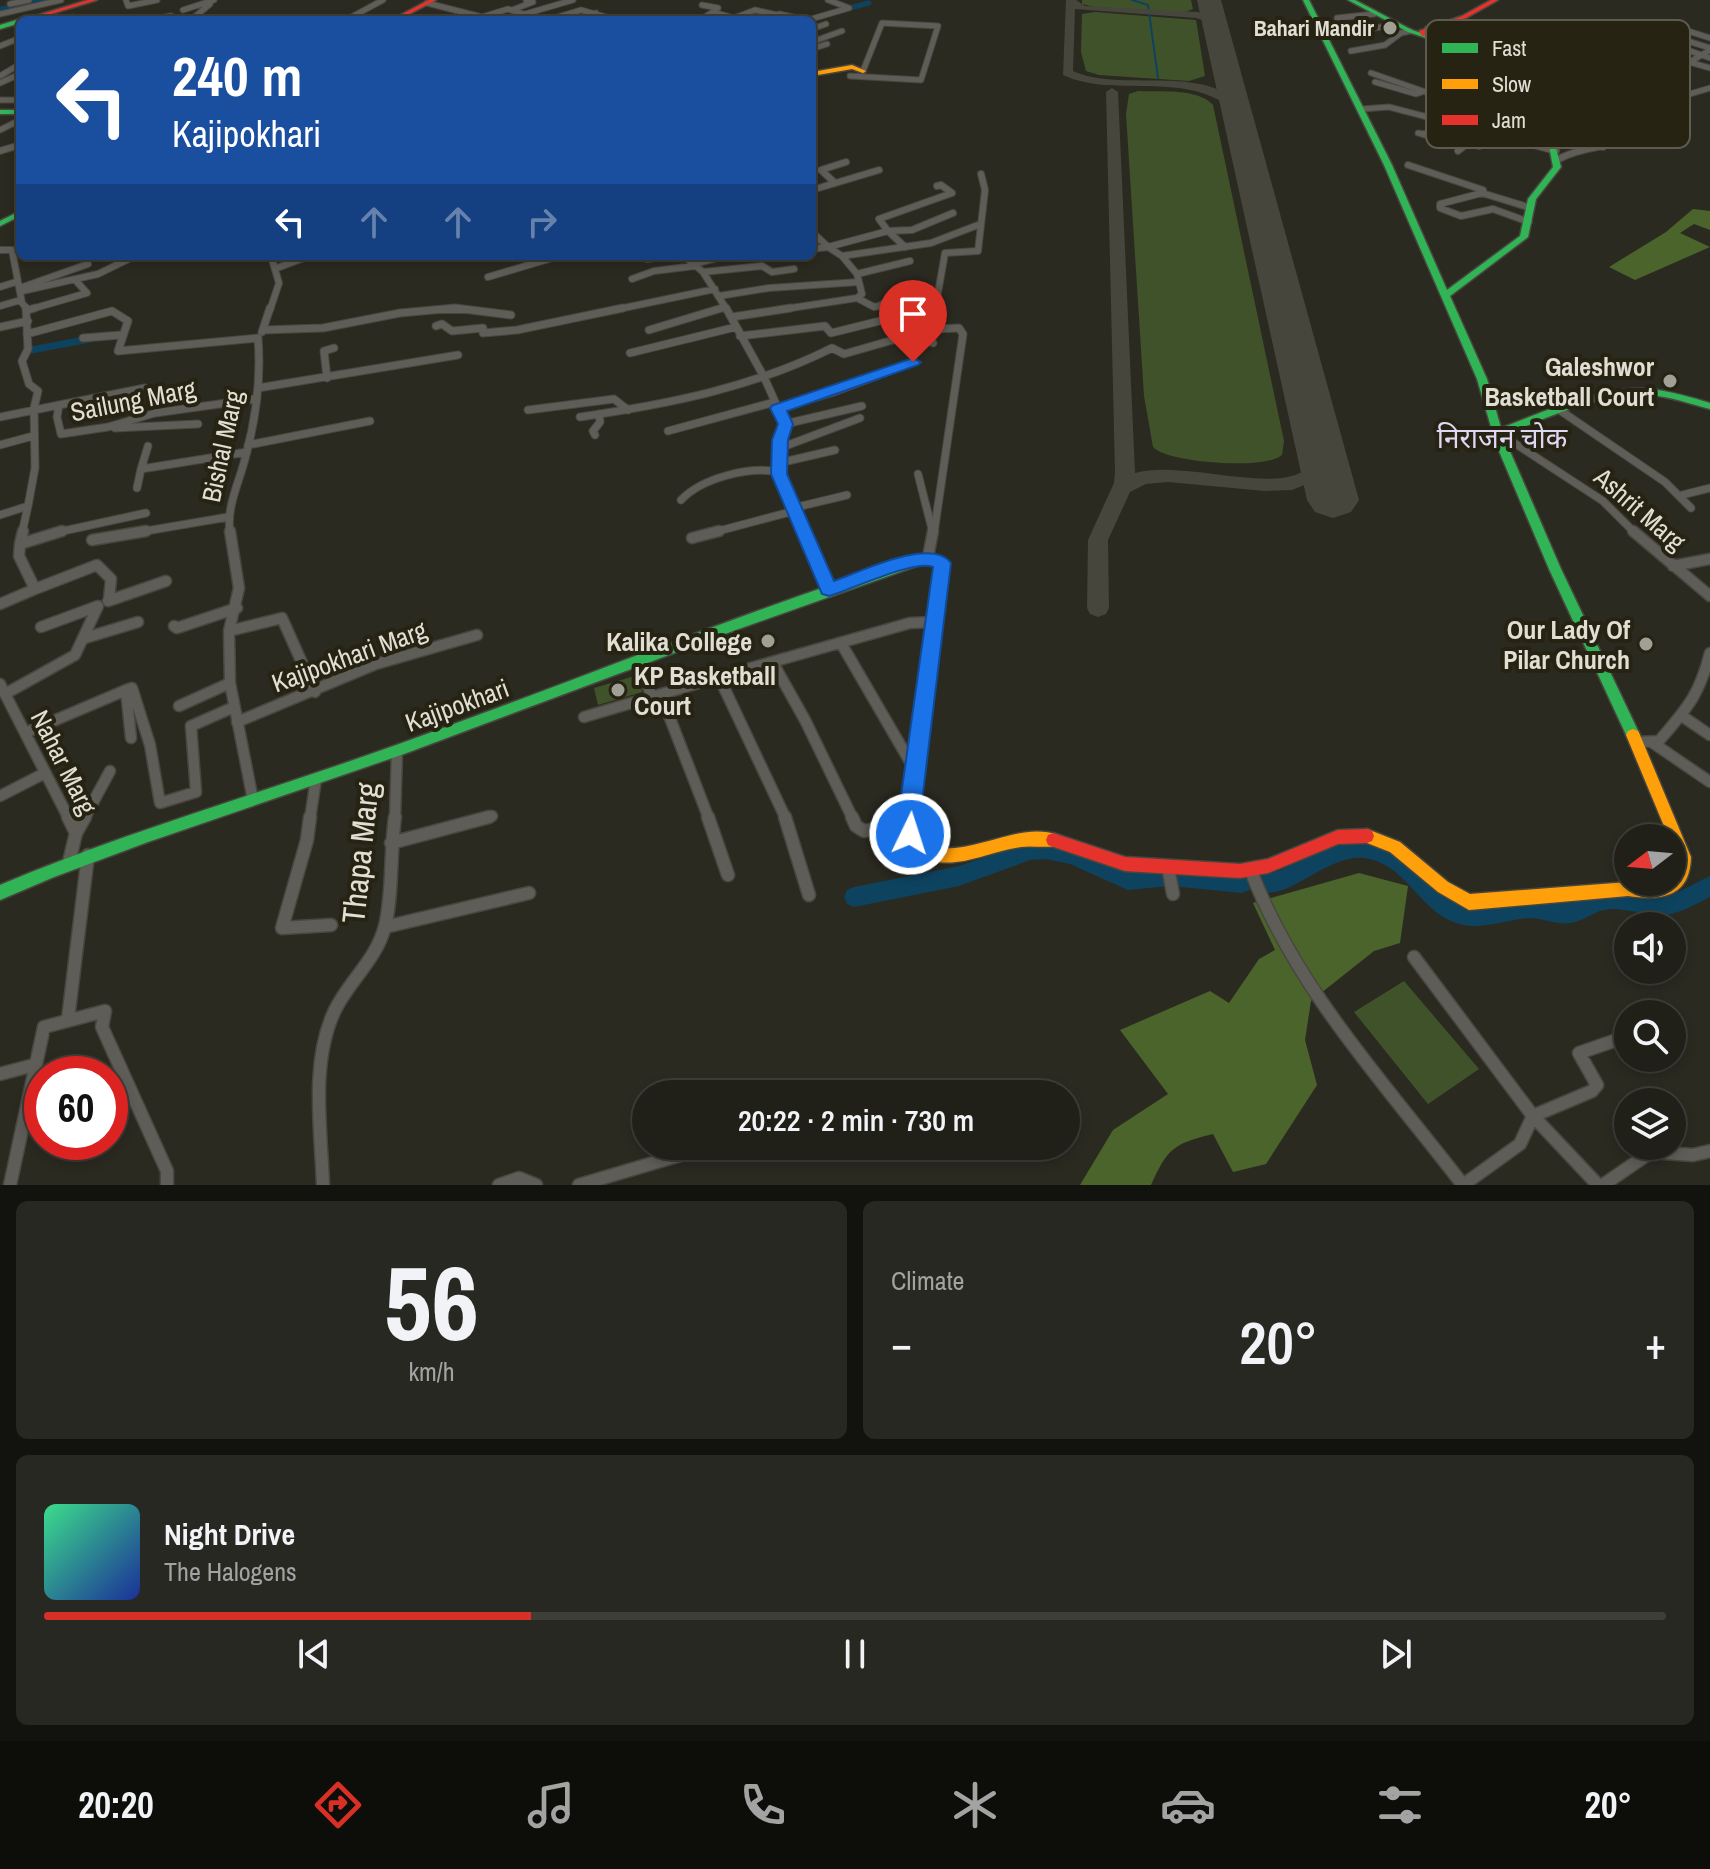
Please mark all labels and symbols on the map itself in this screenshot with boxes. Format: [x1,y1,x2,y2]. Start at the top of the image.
place label: Bahari Mandir [1254,13,1374,43]
marker: Bahari Mandir [1381,19,1399,37]
legend [1426,20,1690,148]
text: Fast [1492,33,1526,63]
text: Slow [1492,69,1531,99]
text: Jam [1492,105,1526,135]
pin [879,280,947,362]
place label: Galeshwor Basketball Court [1485,349,1655,414]
street label: Sailung Marg [67,371,199,429]
marker: Galeshwor Basketball Court [1661,372,1679,390]
street label: Bishal Marg [193,387,251,505]
district label: निराजन चोक [1437,419,1568,457]
street label: Ashrit Marg [1586,459,1693,558]
street label: Kajipokhari Marg [267,612,431,700]
place label: Our Lady Of Pilar Church [1503,612,1631,677]
place label: Kalika College [606,624,752,659]
marker: Kalika College [759,632,777,650]
marker: Our Lady Of Pilar Church [1637,635,1655,653]
place label: KP Basketball Court [634,658,776,723]
street label: Kajipokhari [400,670,514,740]
marker: KP Basketball Court [609,681,627,699]
street label: Nahar Marg [23,704,105,820]
street label: Thapa Marg [331,780,389,926]
position arrow [868,792,952,876]
north arrow [1614,824,1686,896]
speed limit sign: 60 [24,1056,128,1160]

